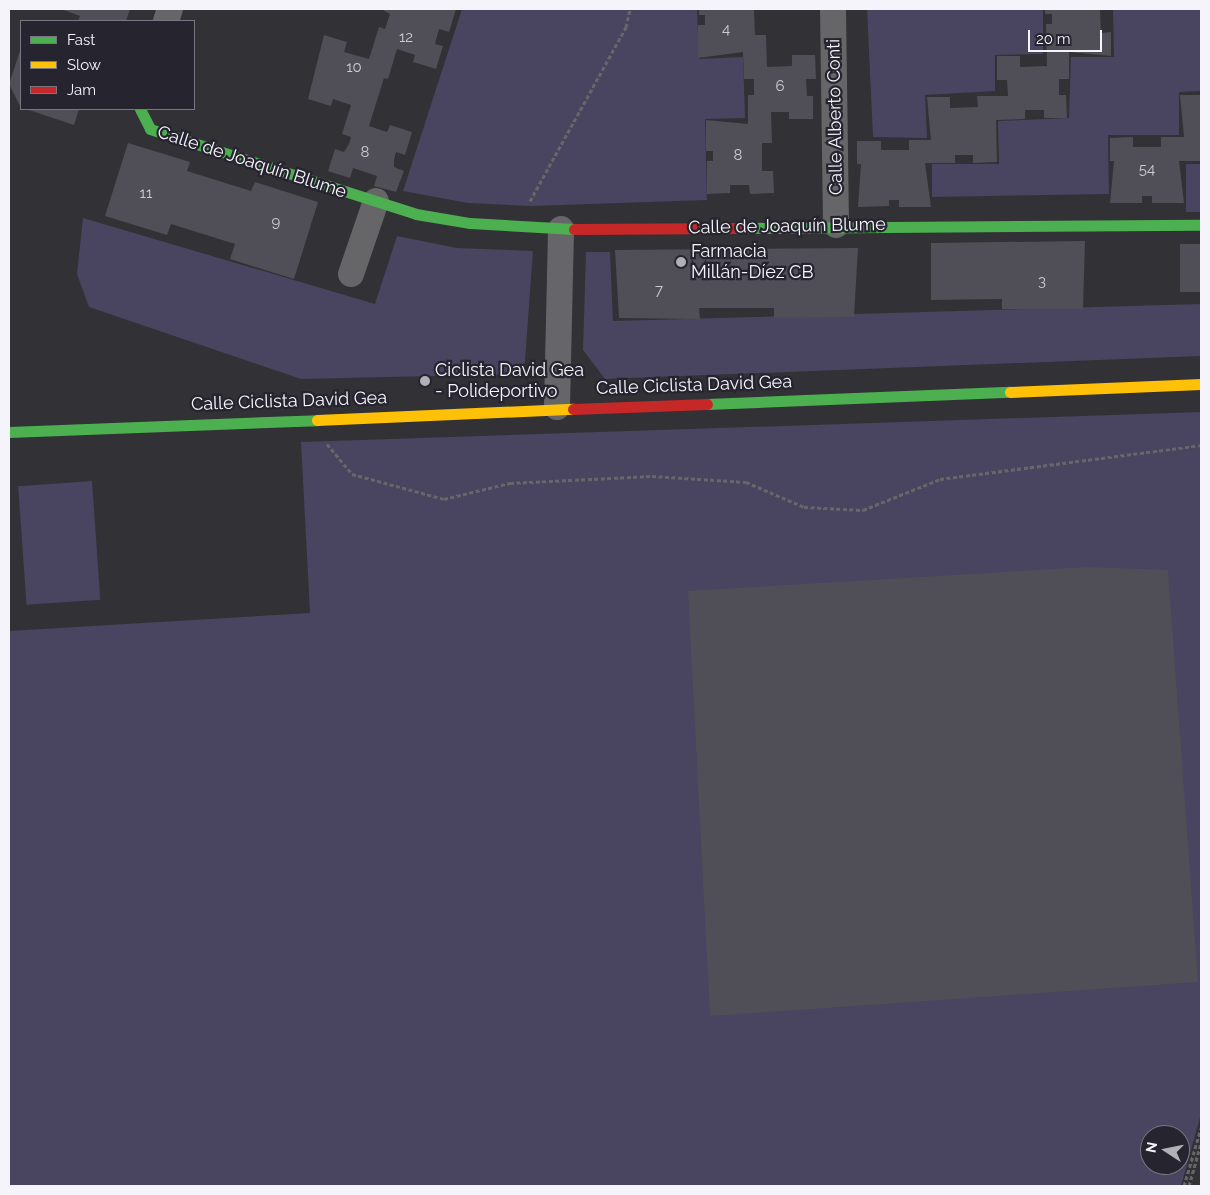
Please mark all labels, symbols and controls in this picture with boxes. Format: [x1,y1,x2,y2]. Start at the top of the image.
legend [20,20,195,110]
scale bar [1030,20,1104,52]
house number: 4 [722,21,730,39]
house number: 12 [399,29,413,47]
text: 20 m [1036,30,1071,48]
text: Fast [67,31,95,49]
street label: Calle Alberto Conti [823,38,847,196]
text: Slow [67,56,101,74]
house number: 10 [346,59,362,77]
house number: 6 [775,78,785,96]
text: Jam [67,81,96,99]
street label: Calle de Joaquín Blume [155,121,349,203]
house number: 8 [361,144,369,162]
house number: 8 [734,147,742,165]
house number: 54 [1139,161,1155,179]
house number: 11 [140,185,152,203]
street label: Calle de Joaquín Blume [688,213,886,239]
house number: 9 [272,214,280,232]
place label: Farmacia Millán-Díez CB [691,241,813,284]
marker: Farmacia Millán-Díez CB [675,256,687,268]
house number: 3 [1038,273,1046,291]
house number: 7 [655,282,663,300]
place label: Ciclista David Gea - Polideportivo [435,360,584,402]
street label: Calle Ciclista David Gea [596,371,792,399]
marker: Ciclista David Gea - Polideportivo [419,375,431,387]
street label: Calle Ciclista David Gea [191,387,387,415]
north arrow [1140,1125,1190,1175]
text: N [1142,1141,1160,1154]

